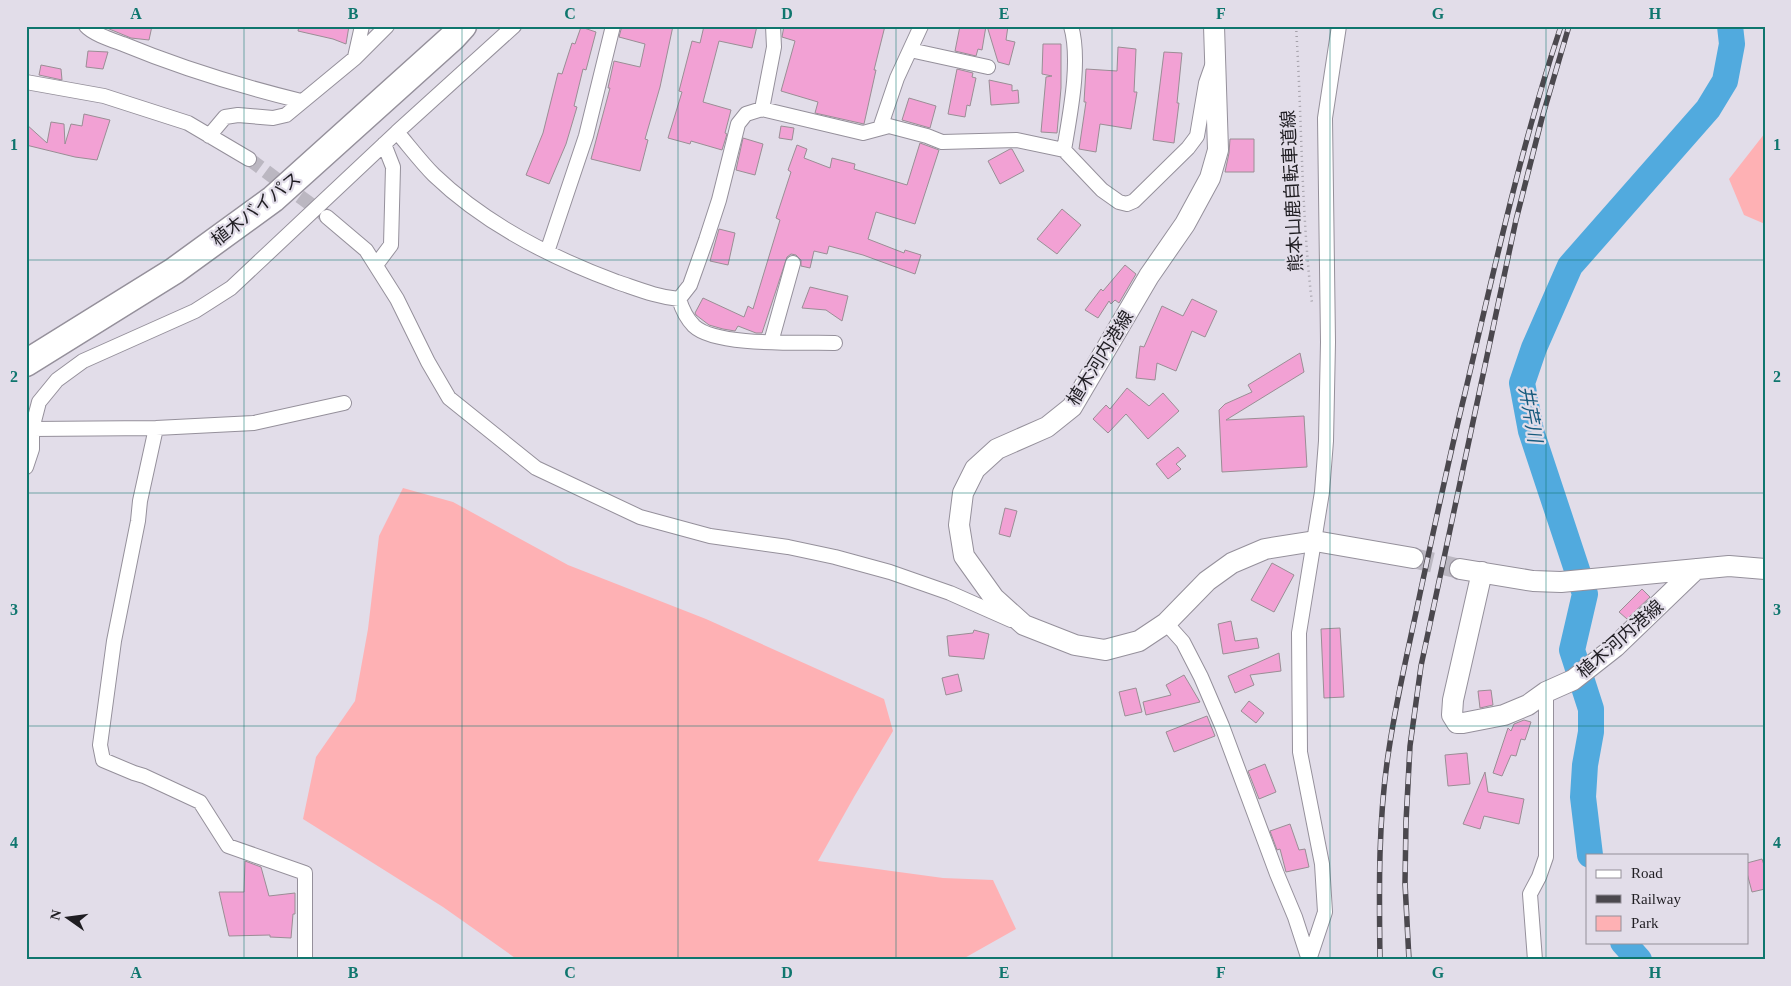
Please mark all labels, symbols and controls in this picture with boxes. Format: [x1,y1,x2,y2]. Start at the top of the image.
text: A [130,5,142,22]
text: B [348,5,359,22]
text: C [564,5,576,22]
text: D [781,5,793,22]
text: E [999,5,1009,22]
text: F [1216,5,1226,22]
text: G [1432,5,1445,22]
text: H [1649,5,1662,22]
street label: 熊本山鹿自転車道線 [1278,110,1306,272]
text: 1 [10,136,18,153]
text: 1 [1773,136,1781,153]
street label: 植木バイパス [207,168,305,250]
street label: 植木河内港線 [1063,307,1137,409]
text: 2 [10,368,18,385]
text: 2 [1773,368,1781,385]
water label: 井芹川 [1515,384,1546,446]
street label: 植木河内港線 [1573,596,1667,682]
text: 3 [10,601,18,618]
text: 3 [1773,601,1781,618]
text: 4 [10,834,18,851]
text: 4 [1773,834,1781,851]
legend [1586,854,1748,944]
text: Road [1631,865,1663,881]
text: Railway [1631,891,1681,907]
north arrow [42,894,92,944]
text: N [47,908,64,922]
text: Park [1631,915,1659,931]
text: A [130,964,142,981]
text: B [348,964,359,981]
text: C [564,964,576,981]
text: D [781,964,793,981]
text: E [999,964,1009,981]
text: F [1216,964,1226,981]
text: G [1432,964,1445,981]
text: H [1649,964,1662,981]

